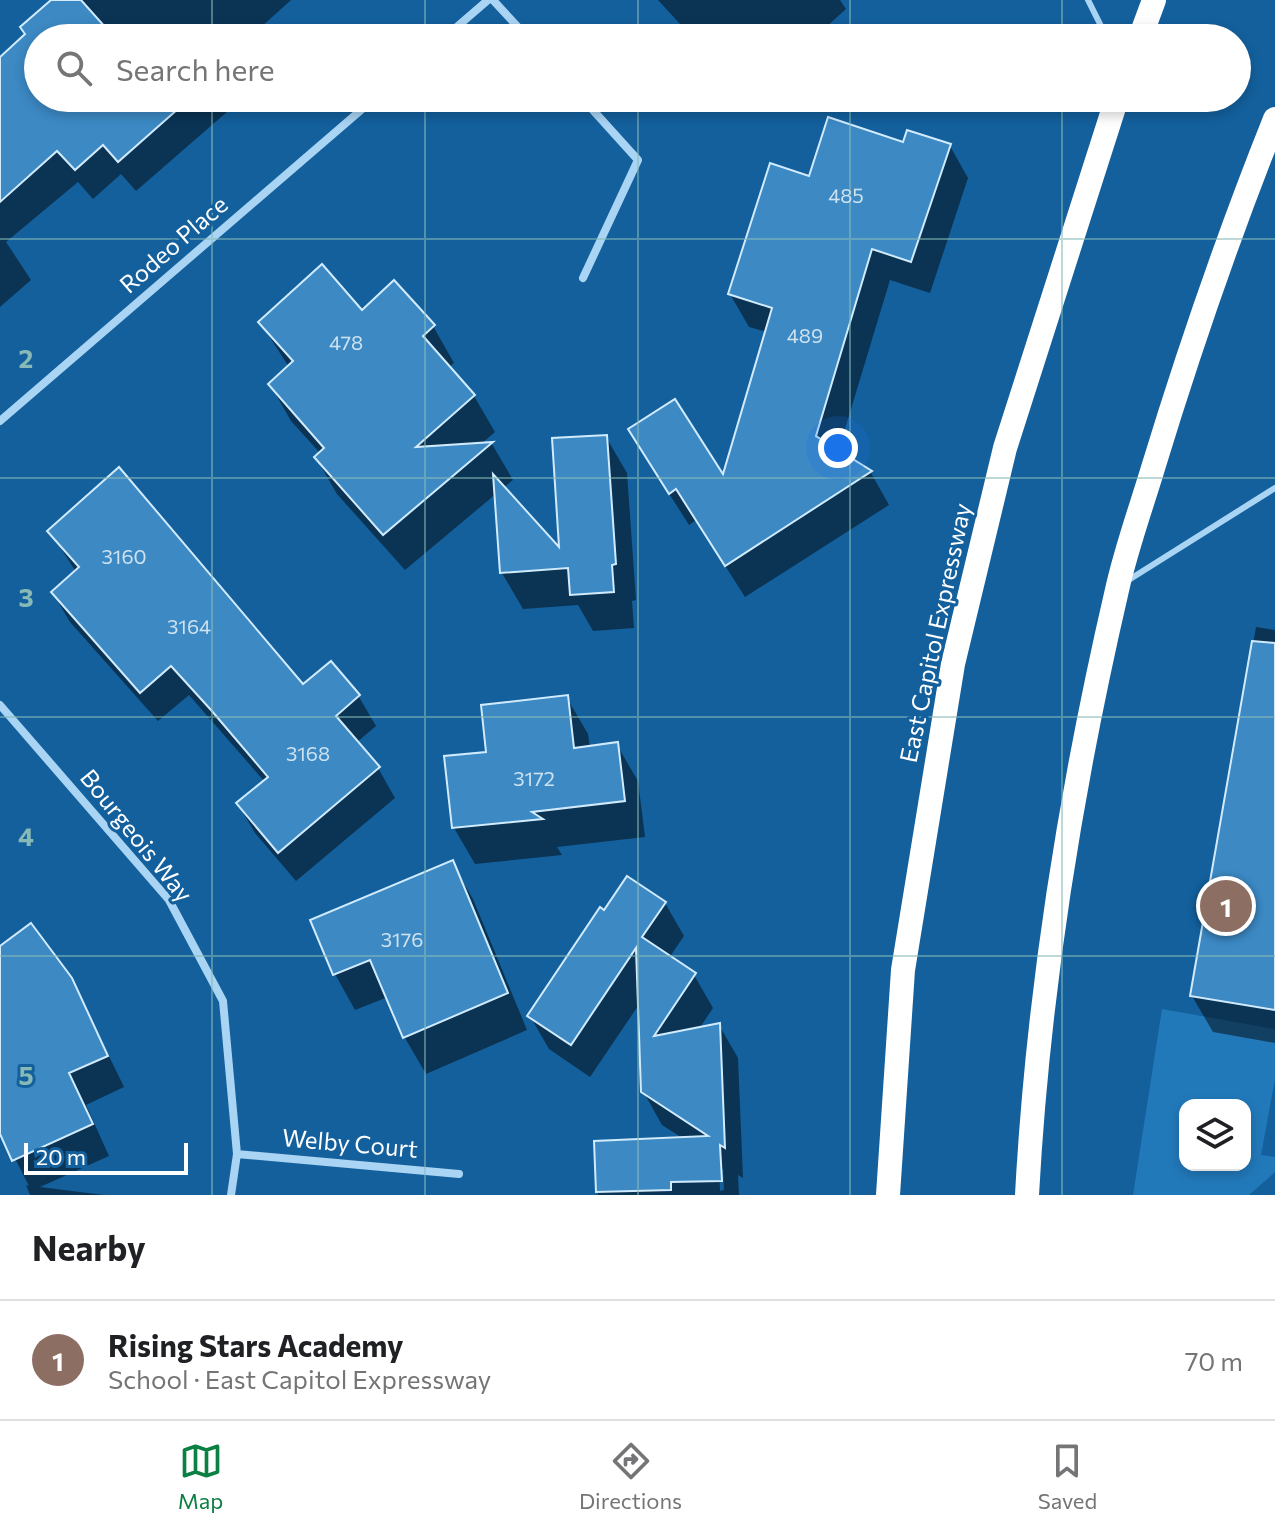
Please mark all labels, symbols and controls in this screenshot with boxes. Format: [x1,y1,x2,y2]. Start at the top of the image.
search box [24,24,1251,112]
icon: search [52,46,96,90]
text: Search here [116,50,275,87]
house number: 485 [828,183,864,207]
street label: Rodeo Place [113,189,233,299]
house number: 489 [787,323,823,347]
house number: 478 [329,330,363,354]
text: 2 [19,342,33,373]
your location [818,428,858,468]
street label: East Capitol Expressway [893,500,976,765]
house number: 3160 [101,544,147,568]
text: 3 [18,581,34,612]
house number: 3164 [167,614,211,638]
house number: 3168 [286,741,330,765]
street label: Bourgeois Way [75,763,199,907]
house number: 3172 [513,766,555,790]
text: 4 [18,820,34,851]
pin: 1 [1200,876,1252,936]
house number: 3176 [381,927,423,951]
text: 5 [18,1059,34,1090]
map controls [1179,1099,1251,1171]
button: layers [1179,1099,1251,1171]
street label: Welby Court [281,1122,419,1163]
scale bar [24,1139,188,1175]
text: 20 m [36,1143,86,1170]
text: Nearby [32,1226,146,1268]
text: Rising Stars Academy [108,1326,404,1363]
text: 1 [52,1345,64,1376]
text: 70 m [1185,1345,1243,1376]
text: School · East Capitol Expressway [108,1363,491,1394]
tab: Map [178,1439,223,1514]
tab: Directions [579,1439,682,1514]
tab: Saved [1038,1439,1097,1514]

